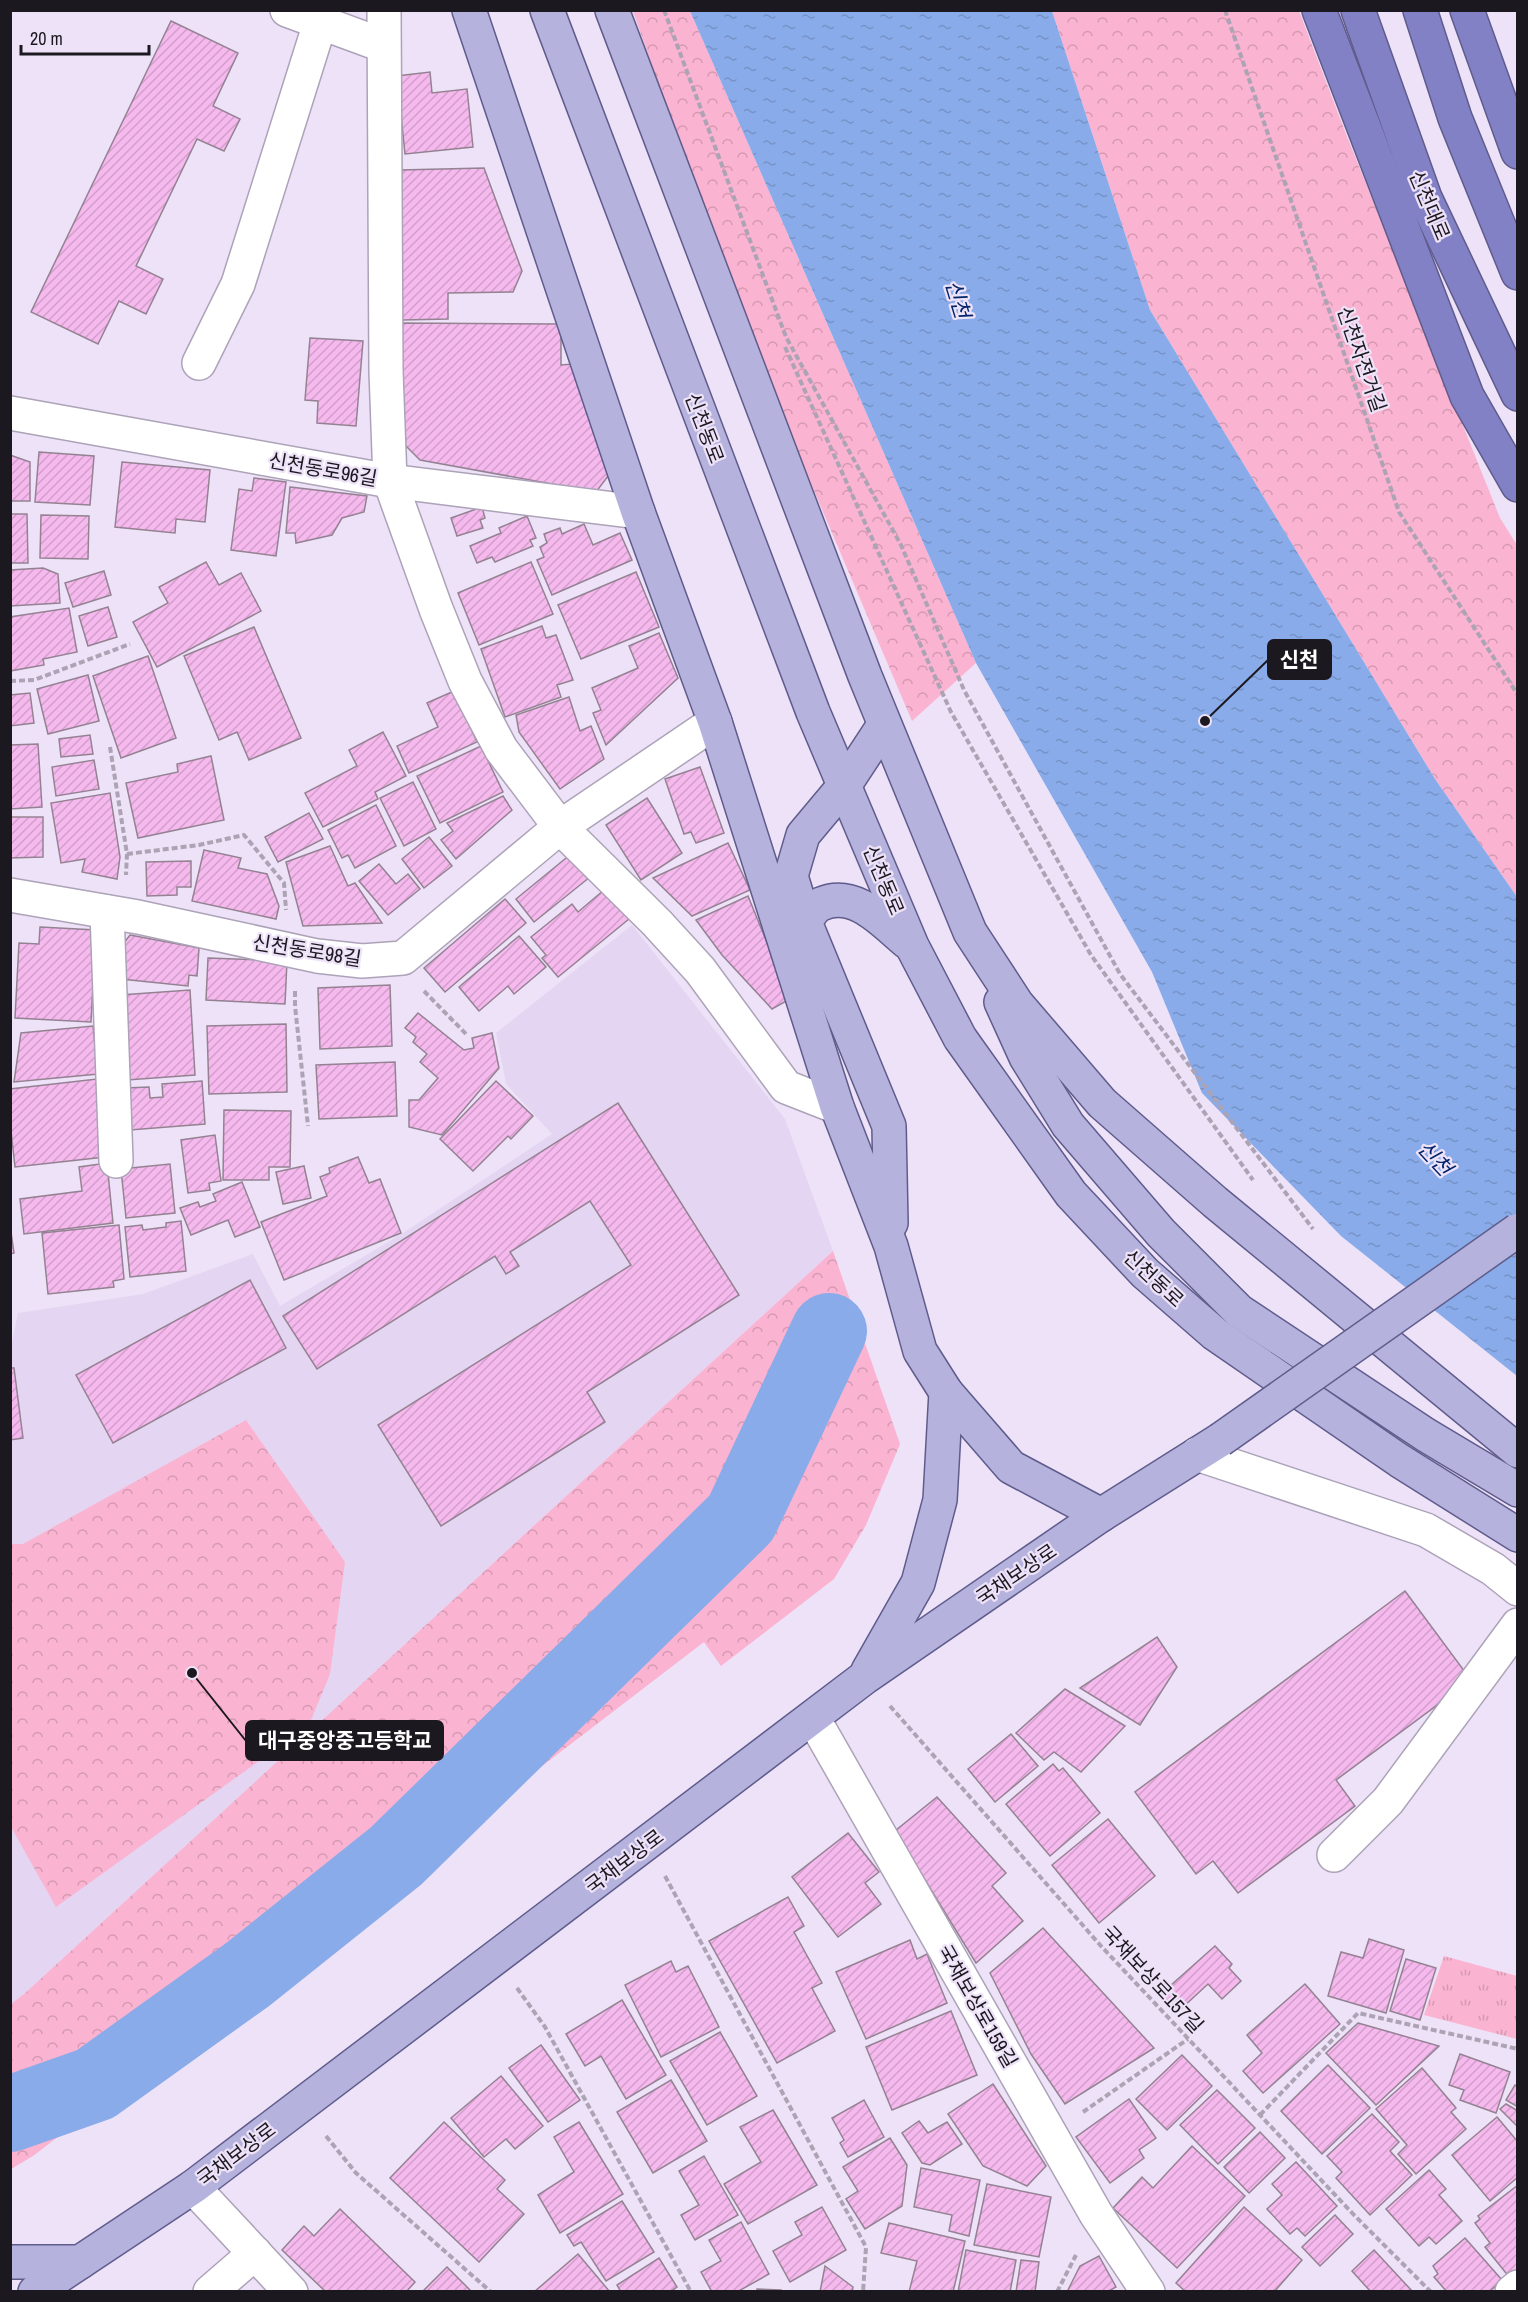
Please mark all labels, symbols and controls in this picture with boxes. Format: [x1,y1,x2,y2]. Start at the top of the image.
scale bar [21,18,148,56]
text: 20 m [30,26,63,51]
street label: 신천대로 [1403,166,1457,244]
water label: 신천 [938,276,978,324]
street label: 신천자전거길 [1331,302,1393,416]
street label: 신천동로 [679,389,731,467]
street label: 신천동로96길 [266,446,380,492]
callout: 신천 [1268,640,1331,679]
text: 신천 [1280,645,1318,674]
street label: 신천동로 [857,841,911,919]
street label: 신천동로98길 [250,928,364,972]
water label: 신천 [1411,1134,1461,1184]
street label: 신천동로 [1118,1243,1190,1313]
street label: 국채보상로 [970,1537,1062,1611]
callout: 대구중앙중고등학교 [246,1721,443,1760]
text: 대구중앙중고등학교 [258,1726,432,1755]
street label: 국채보상로 [579,1823,669,1899]
street label: 국채보상로157길 [1096,1919,1210,2039]
street label: 국채보상로159길 [932,1940,1024,2072]
street label: 국채보상로 [191,2116,281,2192]

